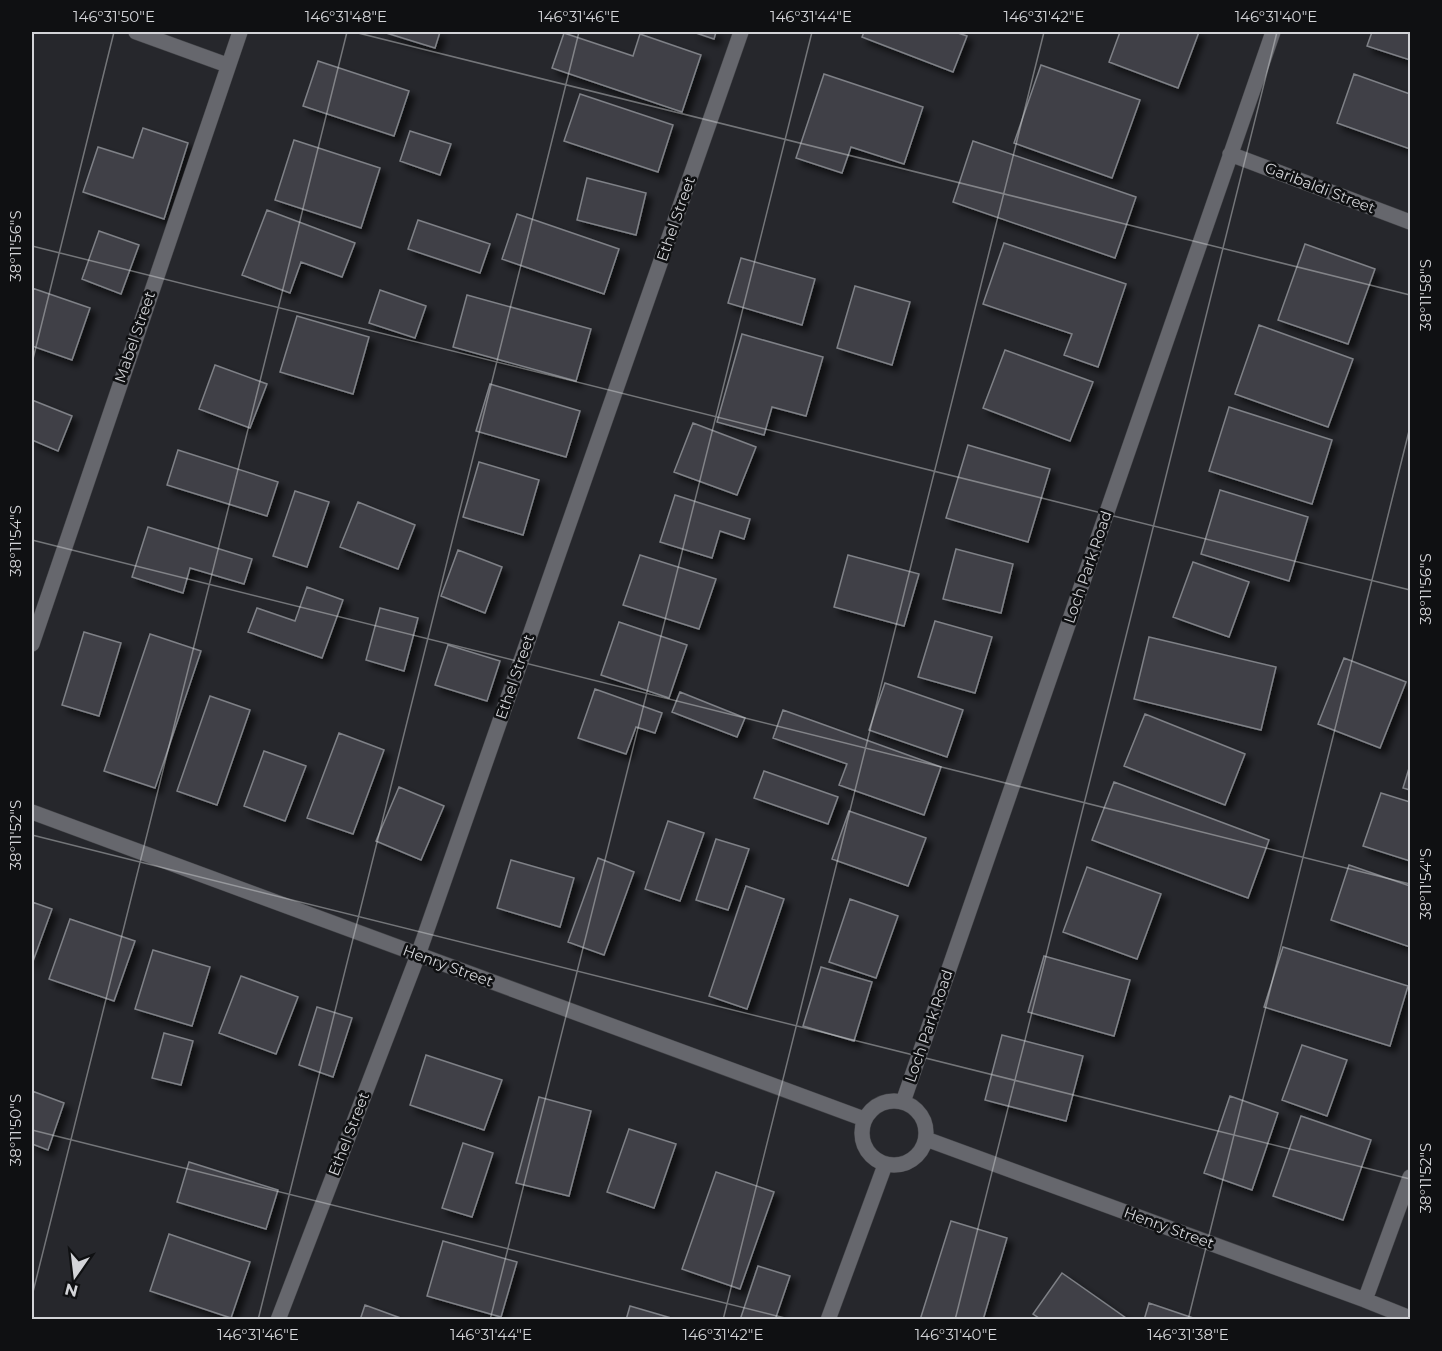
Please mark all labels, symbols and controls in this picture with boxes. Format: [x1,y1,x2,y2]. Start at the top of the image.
text: 146°31'50"E [73,7,155,26]
text: 146°31'48"E [305,7,387,26]
text: 146°31'46"E [538,7,620,26]
text: 146°31'44"E [770,7,852,26]
text: 146°31'42"E [1003,7,1085,26]
text: 146°31'40"E [1235,7,1317,26]
street label: Garibaldi Street [1262,158,1378,217]
street label: Ethel Street [652,174,699,264]
text: 38°11'56"S [6,210,25,282]
text: 38°11'58"S [1416,259,1435,331]
street label: Mabel Street [110,288,159,385]
text: 38°11'54"S [6,505,25,577]
street label: Loch Park Road [1059,508,1116,626]
text: 38°11'56"S [1416,553,1435,625]
street label: Ethel Street [491,632,538,722]
text: 38°11'52"S [6,800,25,870]
text: 38°11'54"S [1416,848,1435,920]
street label: Henry Street [400,940,496,991]
street label: Loch Park Road [900,967,957,1085]
street label: Ethel Street [324,1089,373,1178]
text: 38°11'50"S [6,1094,25,1166]
text: 38°11'52"S [1416,1143,1435,1213]
street label: Henry Street [1121,1202,1217,1253]
north arrow [45,1246,105,1306]
text: N [63,1279,80,1301]
text: 146°31'46"E [217,1325,299,1344]
text: 146°31'44"E [450,1325,532,1344]
text: 146°31'42"E [682,1325,764,1344]
text: 146°31'40"E [915,1325,997,1344]
text: 146°31'38"E [1147,1325,1229,1344]

